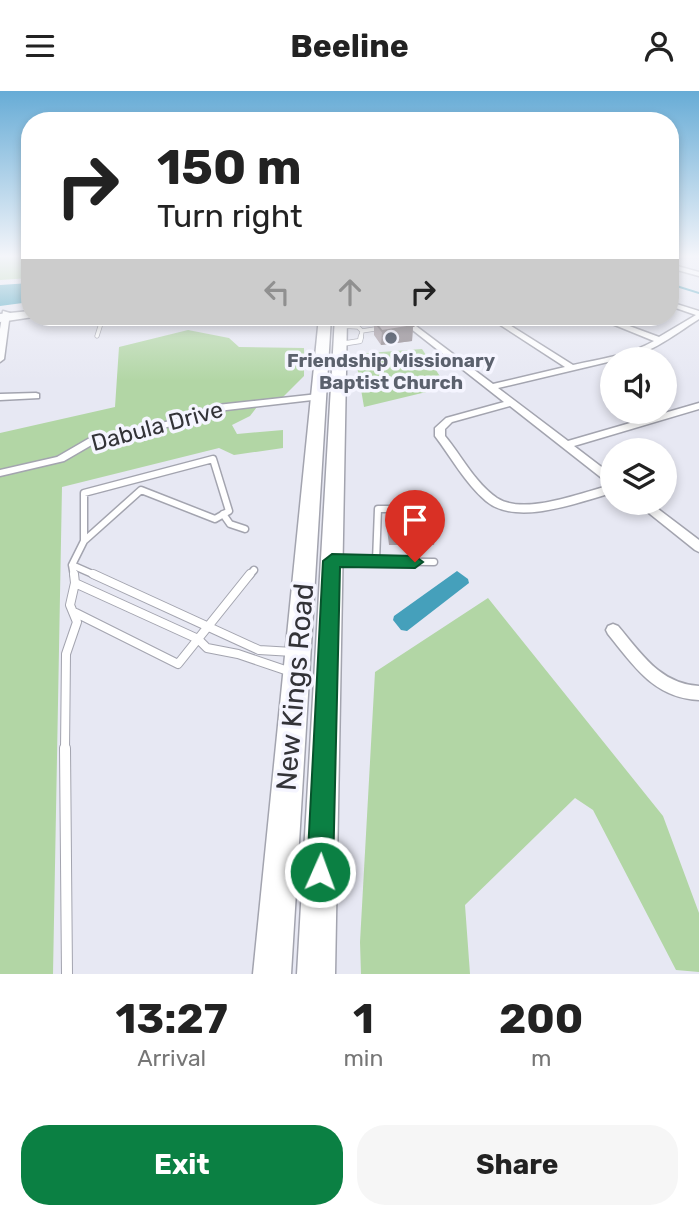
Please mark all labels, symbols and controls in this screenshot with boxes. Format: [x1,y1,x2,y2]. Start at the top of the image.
icon: menu [21,27,59,65]
text: Beeline [290,27,409,65]
icon: person [640,27,678,65]
text: 150 m [157,138,302,196]
icon: right [42,140,133,231]
text: Turn right [157,197,302,235]
icon: left [258,273,296,311]
icon: ahead [331,273,369,311]
icon: right [404,273,442,311]
marker: Friendship Missionary Baptist Church [383,330,399,346]
map controls [600,347,677,515]
button: sound [600,347,677,424]
place label: Friendship Missionary Baptist Church [287,349,496,394]
street label: Dabula Drive [88,395,226,457]
button: layers [600,438,677,515]
pin [385,490,445,562]
icon: arrive [396,501,434,539]
street label: New Kings Road [269,582,321,792]
position arrow [283,835,357,909]
text: 13:27 [116,994,228,1044]
text: 1 [353,994,374,1044]
text: 200 [499,994,583,1044]
text: Arrival [137,1044,206,1072]
text: min [343,1044,383,1072]
text: m [531,1044,551,1072]
button: Exit [21,1125,343,1205]
button: Share [357,1125,678,1205]

